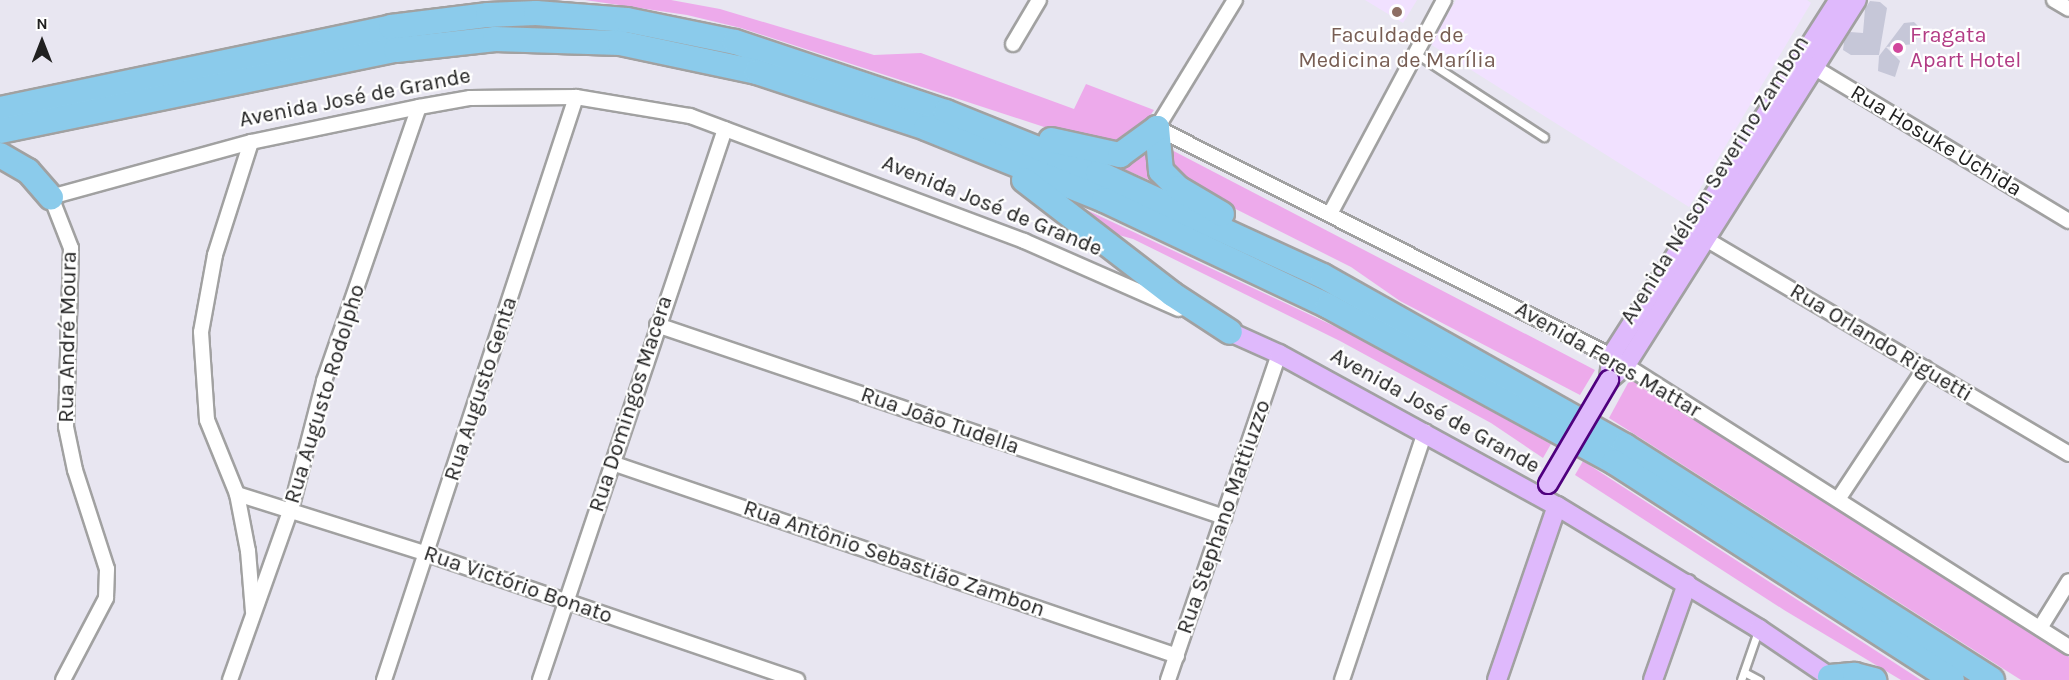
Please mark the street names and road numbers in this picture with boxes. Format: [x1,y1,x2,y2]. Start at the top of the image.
street label: Avenida Nélson Severino Zambon [1615,31,1815,329]
street label: Avenida José de Grande [237,63,473,133]
street label: Rua Hosuke Uchida [1845,79,2027,203]
street label: Avenida José de Grande [878,150,1106,262]
street label: Rua André Moura [53,251,83,423]
street label: Rua Orlando Riguetti [1785,278,1977,408]
street label: Rua Augusto Rodolpho [279,281,371,507]
street label: Rua Domingos Macera [584,293,678,515]
street label: Rua Augusto Genta [439,294,523,484]
street label: Avenida Feres Mattar [1510,296,1706,424]
street label: Avenida José de Grande [1326,342,1544,480]
street label: Rua João Tudella [857,382,1023,460]
street label: Rua Stephano Mattiuzzo [1172,396,1276,638]
street label: Rua Antônio Sebastião Zambon [740,495,1048,623]
street label: Rua Victório Bonato [420,540,616,630]

